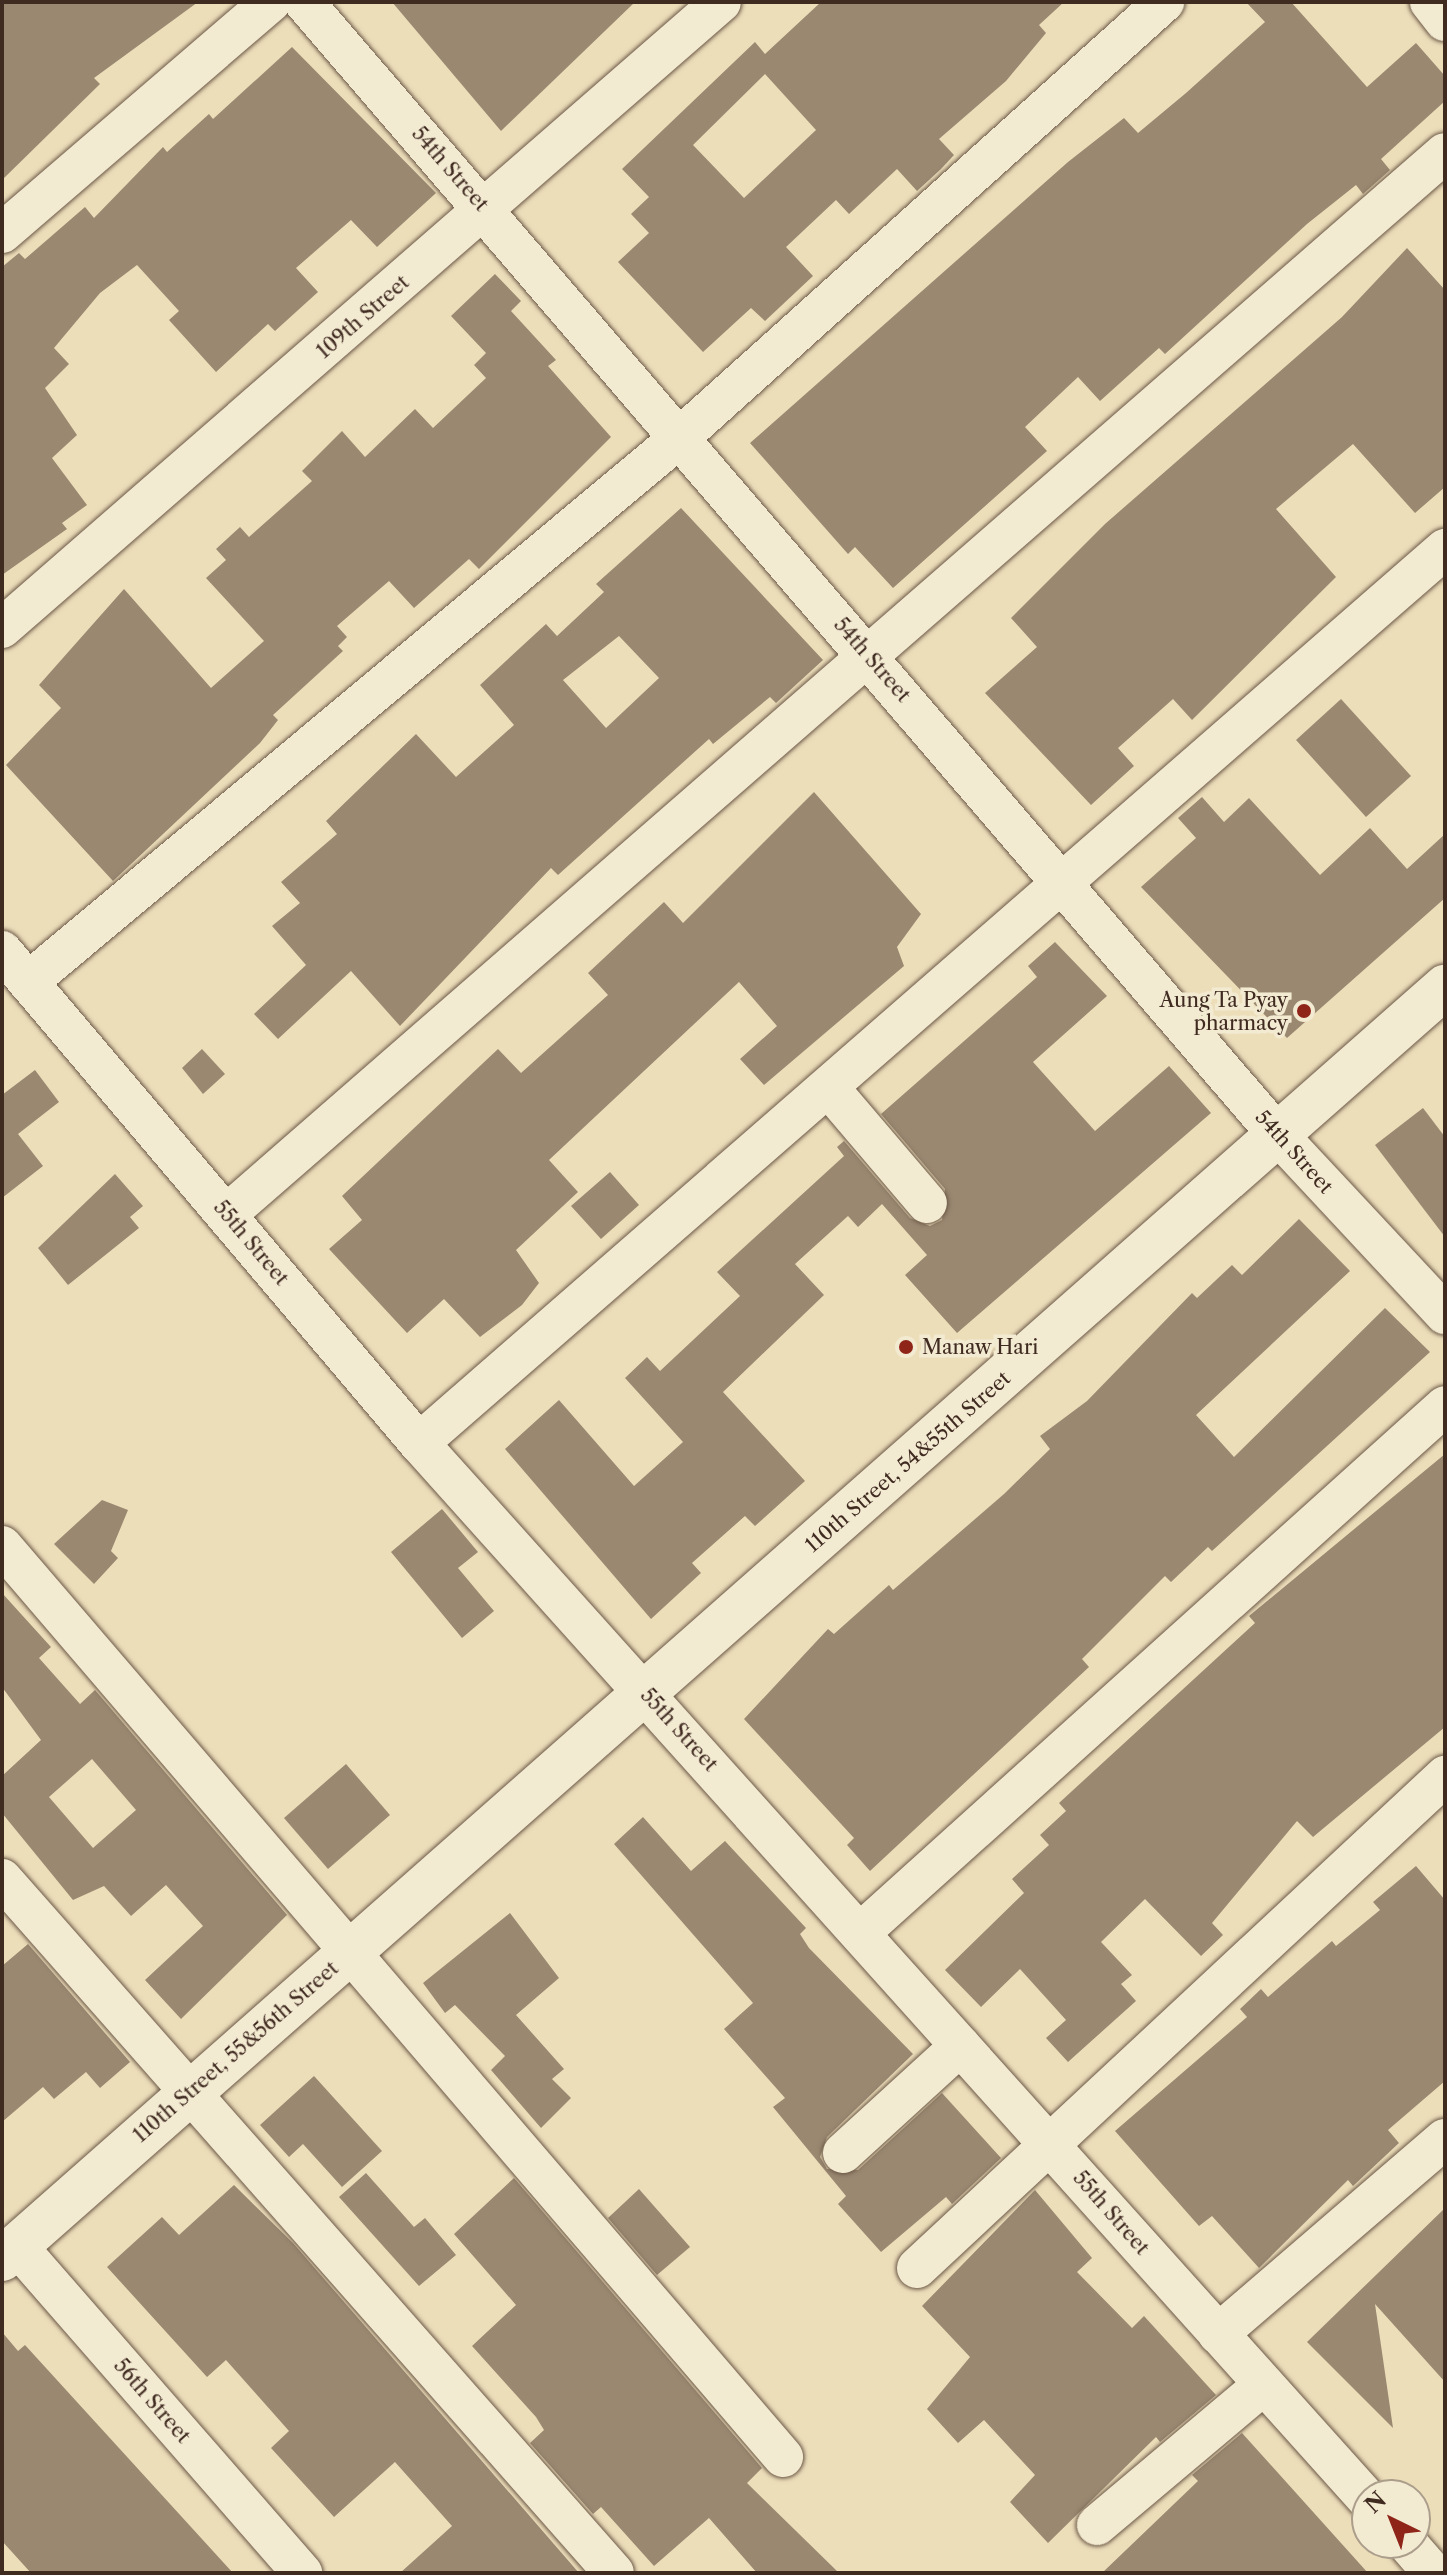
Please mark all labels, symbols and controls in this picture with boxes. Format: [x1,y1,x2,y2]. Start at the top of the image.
street label: 54th Street [407,122,493,216]
street label: 109th Street [312,270,414,364]
street label: 54th Street [829,613,915,707]
place label: Aung Ta Pyay pharmacy [1159,988,1288,1035]
marker: Aung Ta Pyay pharmacy [1295,1002,1313,1020]
street label: 54th Street [1250,1105,1338,1199]
street label: 55th Street [209,1196,293,1290]
place label: Manaw Hari [922,1335,1039,1359]
marker: Manaw Hari [897,1338,915,1356]
street label: 110th Street, 54&55th Street [801,1367,1015,1557]
street label: 55th Street [636,1684,722,1776]
street label: 110th Street, 55&56th Street [129,1956,343,2148]
street label: 55th Street [1068,2166,1154,2260]
street label: 56th Street [109,2354,195,2448]
north arrow [1351,2479,1431,2559]
text: N [1359,2486,1392,2519]

